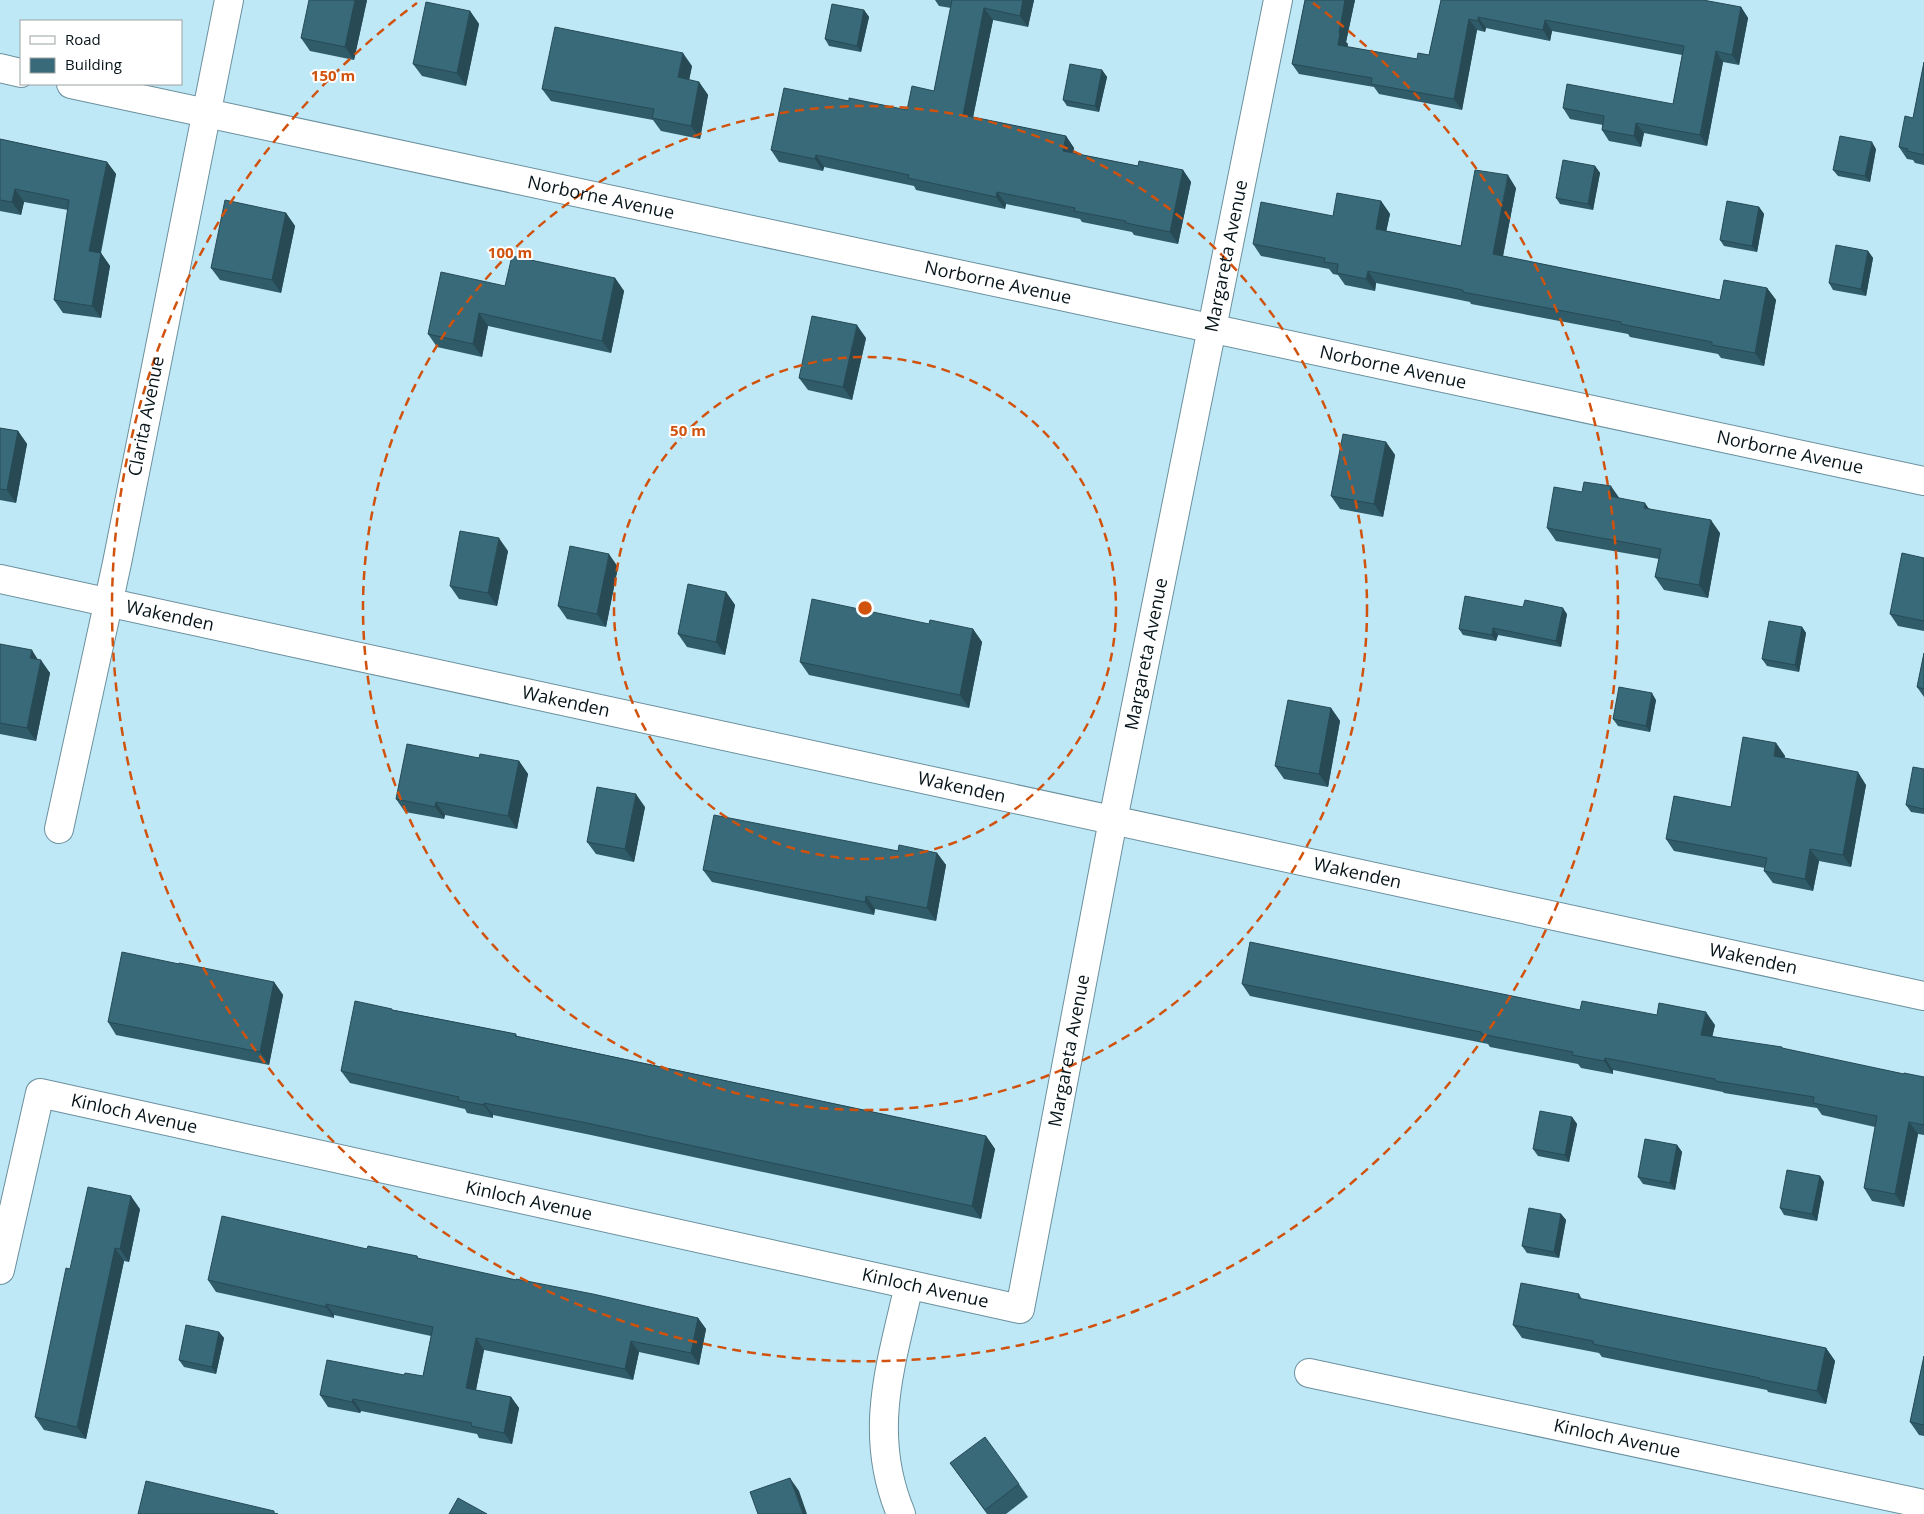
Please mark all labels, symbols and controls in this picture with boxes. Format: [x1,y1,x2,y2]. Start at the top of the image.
legend [20,20,182,85]
text: Road [65,29,101,49]
text: Building [65,54,122,74]
text: 150 m [311,65,355,85]
street label: Norborne Avenue [526,169,677,224]
street label: Margareta Avenue [1198,178,1253,334]
text: 100 m [488,242,532,262]
street label: Norborne Avenue [923,254,1074,309]
street label: Norborne Avenue [1318,339,1469,394]
street label: Clarita Avenue [122,354,169,478]
text: 50 m [670,420,706,440]
street label: Norborne Avenue [1715,424,1866,479]
street label: Margareta Avenue [1118,576,1172,732]
street label: Wakenden [124,594,217,636]
centre of rings [856,599,874,617]
street label: Wakenden [520,679,612,722]
street label: Wakenden [916,765,1008,808]
street label: Wakenden [1311,851,1404,893]
street label: Wakenden [1707,937,1800,979]
street label: Margareta Avenue [1042,972,1094,1129]
street label: Kinloch Avenue [69,1087,200,1138]
street label: Kinloch Avenue [463,1174,595,1225]
street label: Kinloch Avenue [860,1262,991,1313]
street label: Kinloch Avenue [1552,1412,1683,1463]

